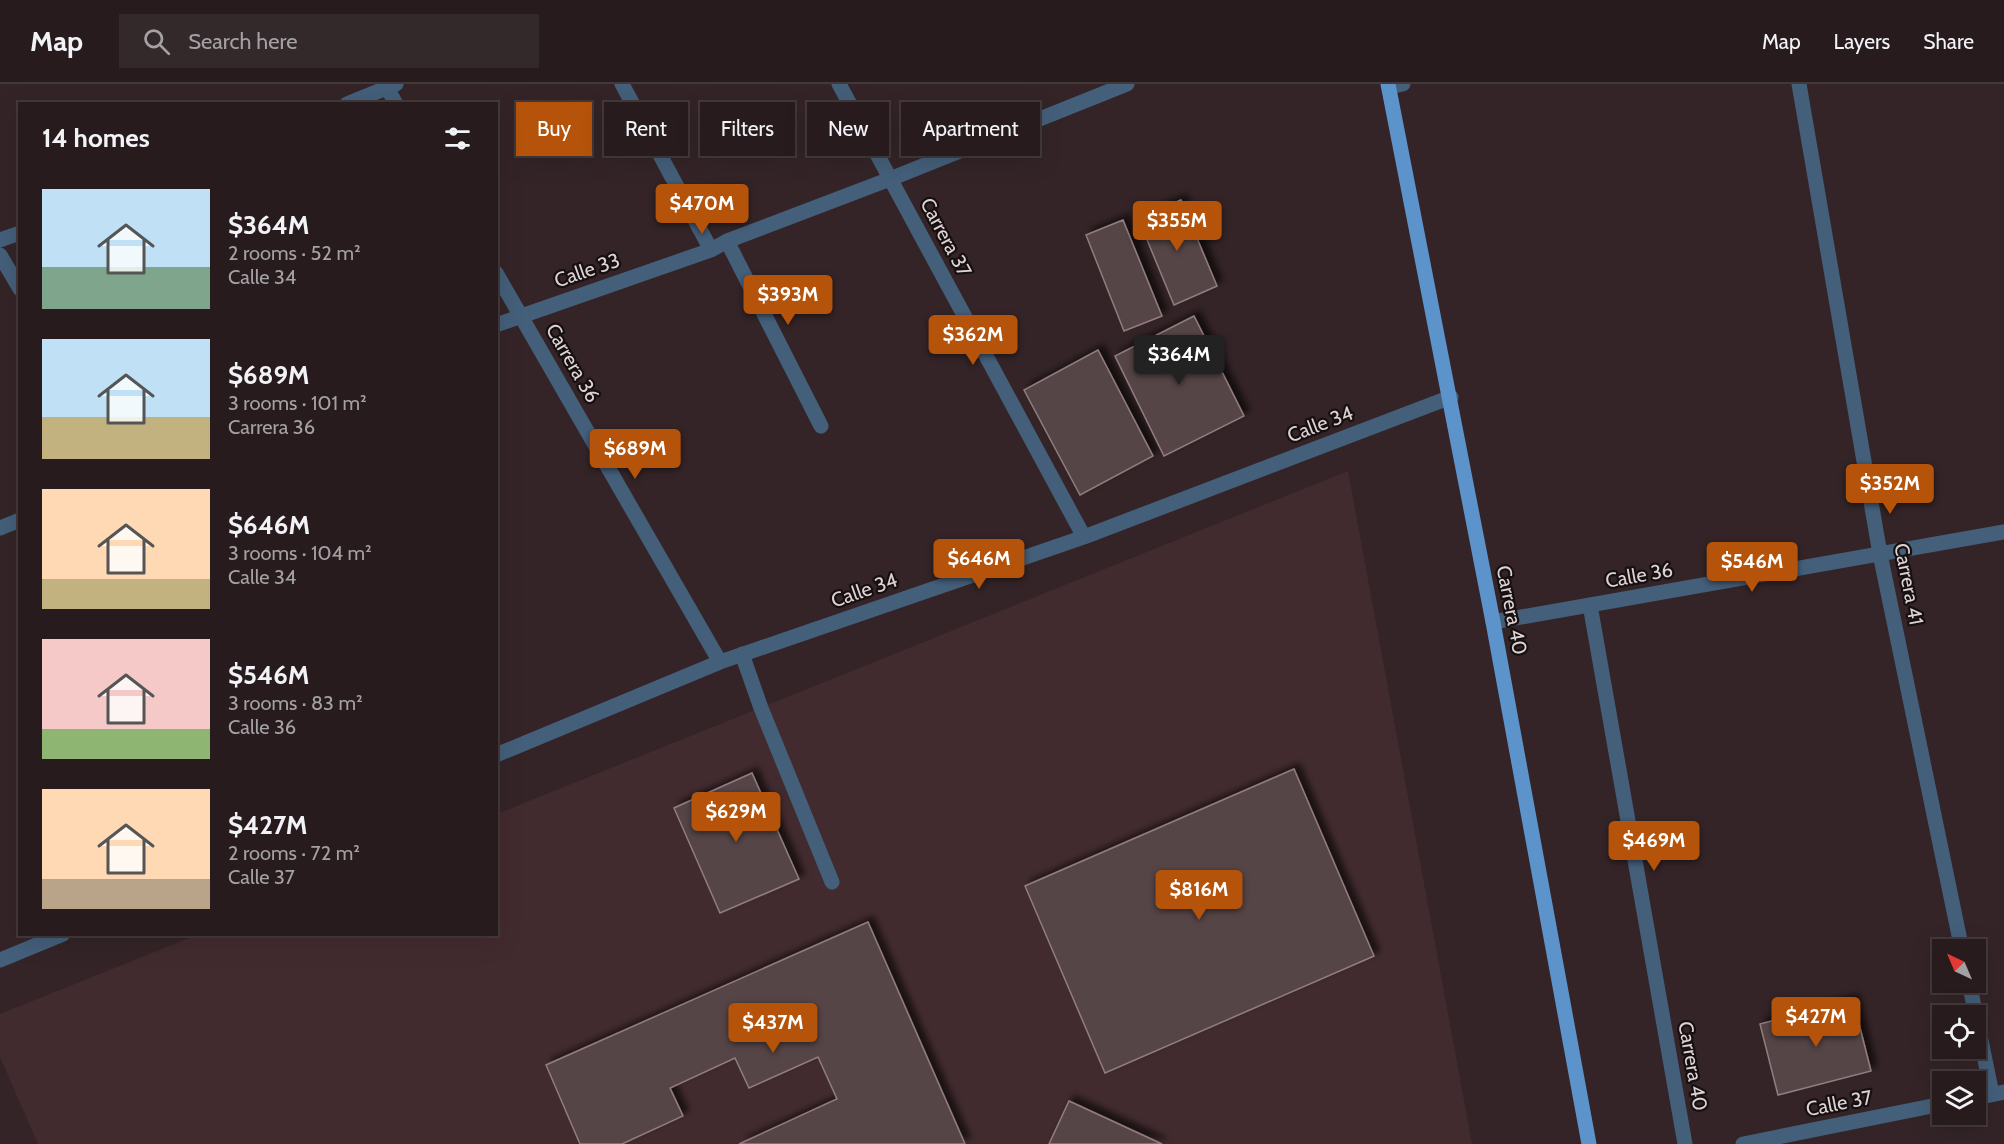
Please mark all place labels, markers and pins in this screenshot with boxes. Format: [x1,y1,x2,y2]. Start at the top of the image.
pin: $470M [660,184,744,235]
pin: $355M [1135,201,1219,252]
pin: $393M [746,275,830,326]
pin: $362M [931,315,1015,366]
pin: $364M [1137,335,1221,386]
pin: $689M [593,429,677,480]
pin: $352M [1848,464,1932,515]
pin: $646M [937,539,1021,590]
pin: $546M [1710,542,1794,593]
pin: $629M [694,792,778,843]
pin: $469M [1612,821,1696,872]
pin: $816M [1157,870,1241,921]
pin: $427M [1774,997,1858,1048]
pin: $437M [731,1003,815,1054]

